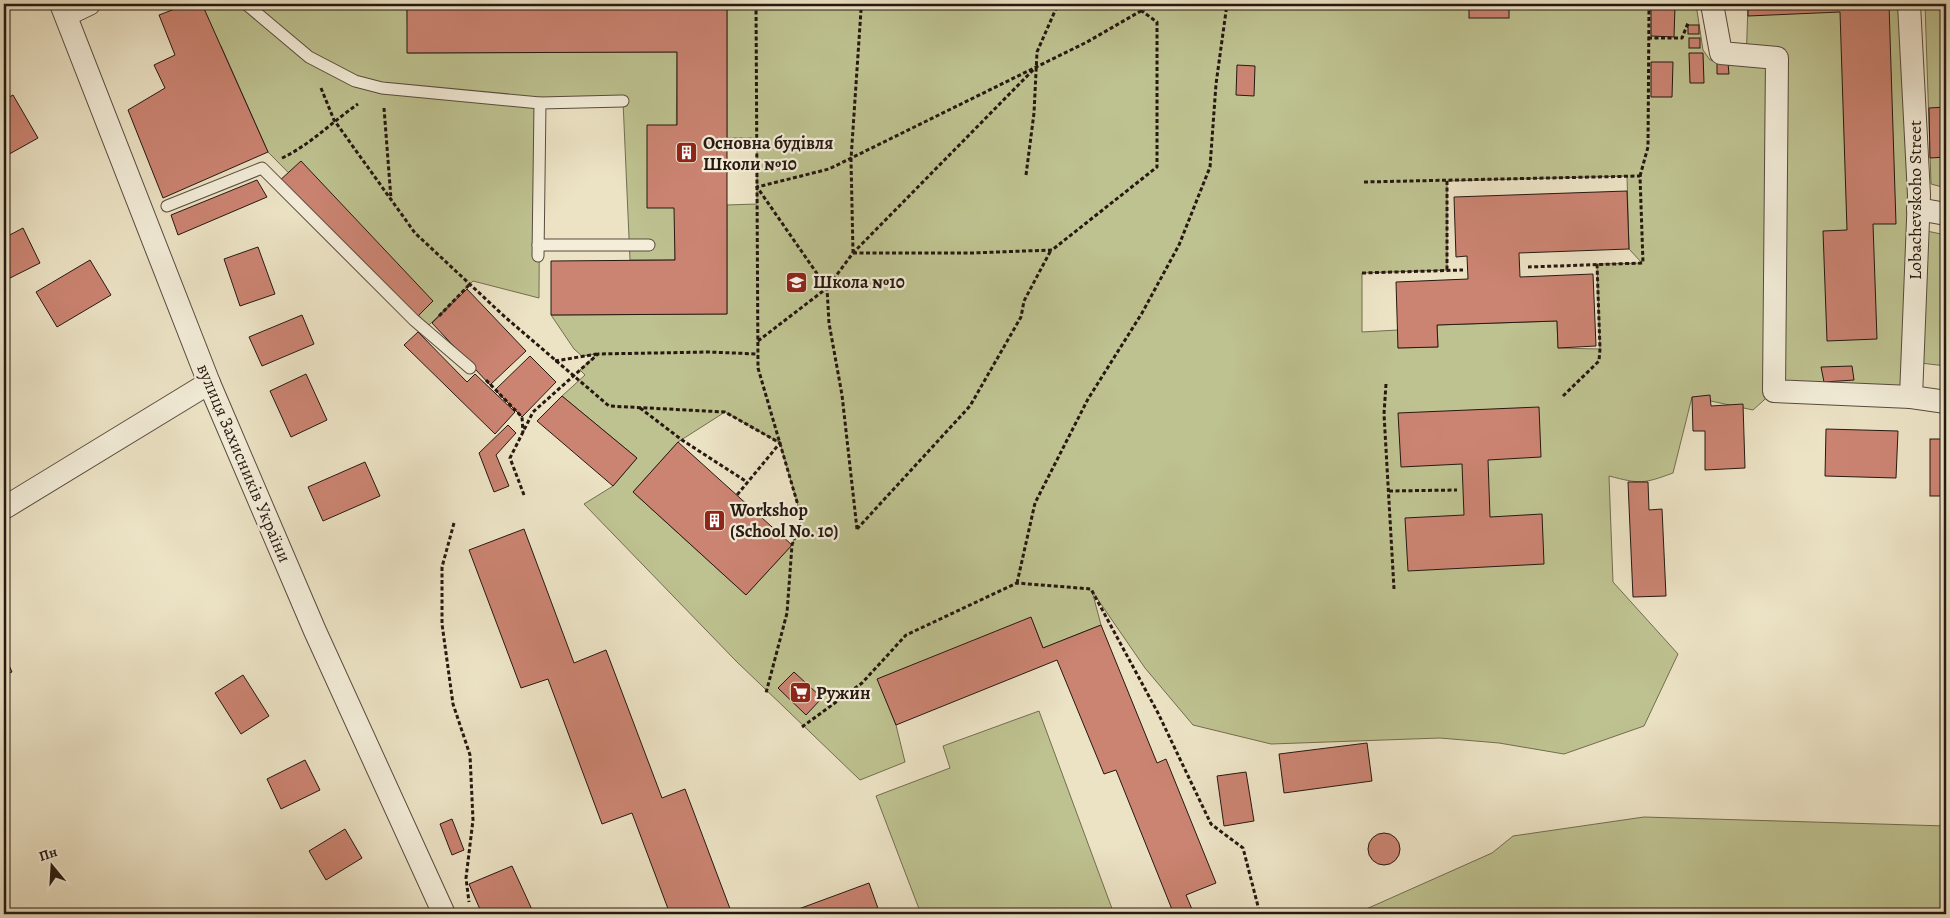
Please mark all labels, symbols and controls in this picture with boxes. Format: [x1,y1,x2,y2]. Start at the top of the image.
street label: Lobachevskoho Street [1903,120,1927,280]
place label: Основна будівля Школи №10 [703,131,833,176]
building icon: Основна будівля Школи №10 [675,141,699,165]
school or university icon: Школа №10 [785,270,809,294]
place label: Школа №10 [813,270,905,294]
street label: вулиця Захисників України [191,360,297,566]
place label: Workshop (School No. 10) [729,498,838,543]
building icon: Workshop (School No. 10) [702,508,726,532]
supermarket icon: Ружин [788,681,812,705]
place label: Ружин [816,681,871,705]
north arrow [28,840,78,890]
text: Пн [36,842,60,866]

